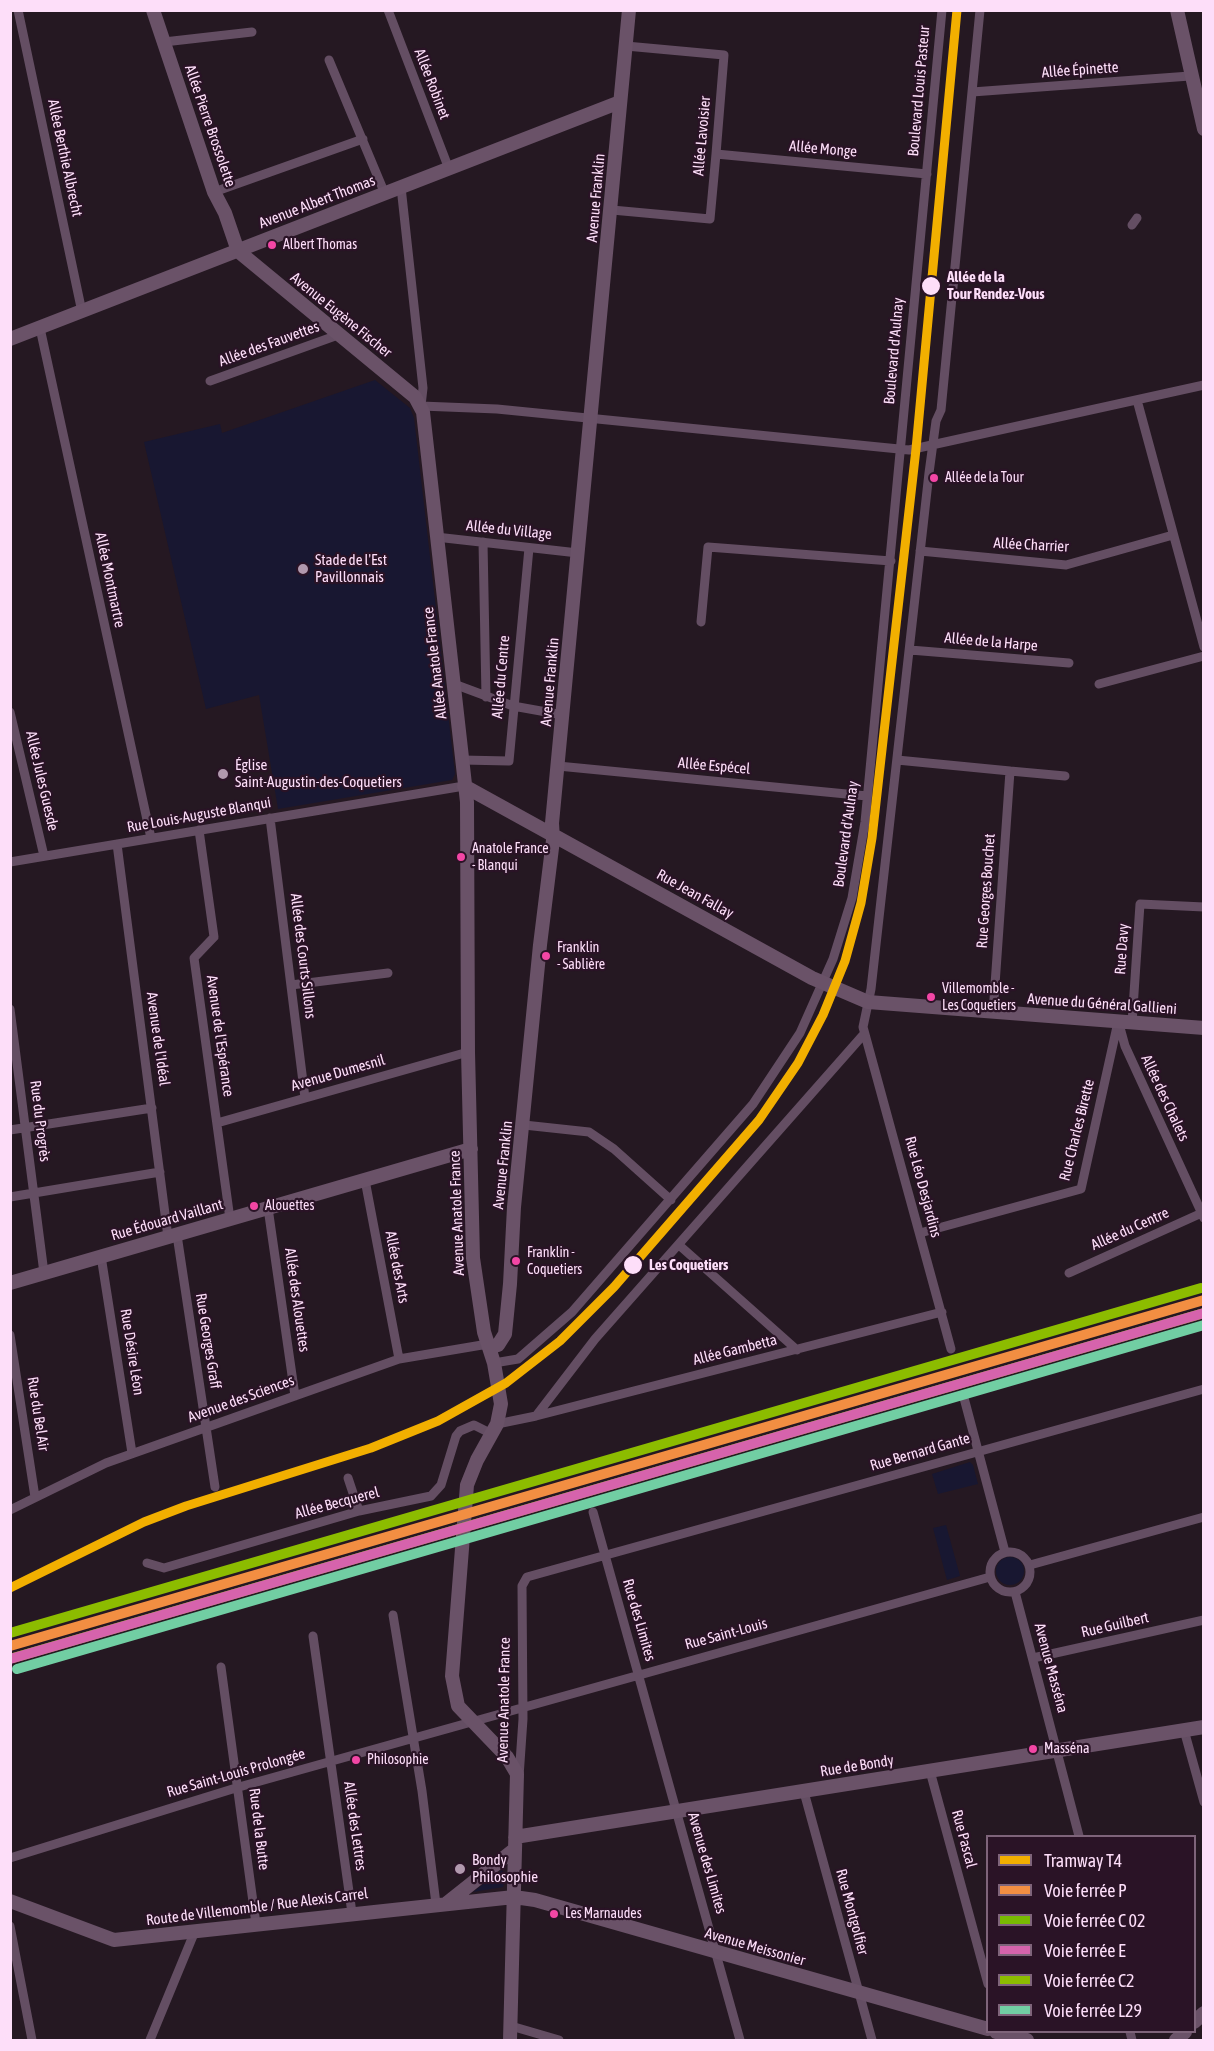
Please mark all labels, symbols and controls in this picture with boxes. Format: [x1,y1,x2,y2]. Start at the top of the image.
street label: Boulevard Louis Pasteur [904,25,934,157]
street label: Allée Robinet [410,46,454,122]
street label: Allée Épinette [1041,58,1119,82]
street label: Allée Pierre Brossolette [181,63,239,189]
street label: Allée Lavoisier [690,95,714,177]
street label: Allée Berthie Albrecht [44,98,86,218]
street label: Allée Monge [788,137,858,161]
street label: Avenue Franklin [583,153,609,243]
street label: Avenue Albert Thomas [256,172,378,232]
place label: Albert Thomas [283,237,357,253]
marker: Albert Thomas [266,239,278,251]
place label: Allée de la Tour Rendez-Vous [947,268,1045,303]
street label: Avenue Eugène Fischer [287,269,395,361]
marker: Allée de la Tour Rendez-Vous [920,275,942,297]
street label: Boulevard d'Aulnay [880,297,908,405]
street label: Allée des Fauvettes [216,318,322,370]
place label: Allée de la Tour [945,470,1024,486]
marker: Allée de la Tour [928,472,940,484]
street label: Allée du Village [465,517,553,543]
street label: Allée Montmartre [91,531,129,629]
street label: Allée Charrier [993,534,1069,556]
place label: Stade de l'Est Pavillonnais [315,551,387,586]
marker: Stade de l'Est Pavillonnais [296,562,310,576]
street label: Allée Anatole France [419,606,451,720]
street label: Allée de la Harpe [944,629,1038,655]
street label: Allée du Centre [488,635,514,719]
street label: Avenue Franklin [537,637,563,727]
street label: Allée Jules Guesde [22,729,62,833]
street label: Allée Espécel [677,754,751,778]
place label: Église Saint-Augustin-des-Coquetiers [235,756,402,791]
marker: Église Saint-Augustin-des-Coquetiers [216,767,230,781]
street label: Boulevard d'Aulnay [830,780,862,888]
street label: Rue Louis-Auguste Blanqui [126,793,272,837]
street label: Rue Georges Bouchet [973,833,999,949]
place label: Anatole France - Blanqui [472,841,549,874]
marker: Anatole France - Blanqui [455,851,467,863]
street label: Rue Jean Fallay [653,865,737,923]
street label: Allée des Courts Sillons [286,892,320,1020]
street label: Rue Davy [1111,923,1133,975]
place label: Franklin - Sablière [557,940,605,972]
marker: Franklin - Sablière [540,950,552,962]
street label: Avenue de l'Espérance [203,974,237,1098]
place label: Villemomble - Les Coquetiers [942,981,1016,1014]
street label: Avenue du Général Gallieni [1027,990,1177,1018]
street label: Avenue de l'Idéal [142,991,174,1087]
marker: Villemomble - Les Coquetiers [925,991,937,1003]
street label: Avenue Dumesnil [289,1051,387,1095]
street label: Allée des Chalets [1137,1052,1193,1144]
street label: Rue Charles Birette [1056,1077,1098,1183]
street label: Rue du Progrès [26,1079,54,1163]
street label: Avenue Franklin [489,1120,517,1210]
street label: Rue Léo Desjardins [901,1135,945,1239]
street label: Avenue Anatole France [446,1150,468,1276]
street label: Rue Édouard Vaillant [109,1195,225,1245]
place label: Alouettes [265,1198,314,1214]
marker: Alouettes [248,1200,260,1212]
street label: Allée du Centre [1088,1204,1172,1254]
street label: Allée des Arts [381,1229,413,1305]
place label: Franklin - Coquetiers [527,1245,582,1278]
street label: Allée des Alouettes [281,1247,313,1353]
marker: Les Coquetiers [622,1254,644,1276]
marker: Franklin - Coquetiers [510,1255,522,1267]
place label: Les Coquetiers [649,1256,728,1274]
street label: Rue Georges Graff [192,1292,224,1390]
street label: Rue Désire Léon [116,1307,148,1397]
street label: Allée Gambetta [691,1331,779,1369]
street label: Avenue des Sciences [185,1371,297,1427]
street label: Rue du Bel Air [23,1375,53,1453]
street label: Rue Bernard Gante [868,1429,972,1475]
street label: Allée Becquerel [293,1483,381,1523]
street label: Rue des Limites [619,1577,659,1663]
street label: Rue Guilbert [1079,1608,1151,1642]
street label: Rue Saint-Louis [683,1614,769,1654]
street label: Avenue Masséna [1030,1621,1072,1715]
street label: Avenue Anatole France [494,1637,514,1763]
place label: Masséna [1044,1741,1089,1757]
marker: Masséna [1027,1743,1039,1755]
street label: Rue Saint-Louis Prolongée [165,1745,307,1801]
street label: Rue de Bondy [819,1751,895,1781]
place label: Philosophie [367,1752,429,1768]
marker: Philosophie [350,1754,362,1766]
street label: Allée des Lettres [340,1780,370,1872]
street label: Rue de la Butte [245,1787,273,1871]
street label: Rue Pascal [948,1808,980,1870]
street label: Avenue des Limites [684,1810,730,1916]
legend [986,1835,1196,2033]
text: Tramway T4 [1044,1850,1122,1871]
place label: Bondy Philosophie [472,1851,538,1886]
marker: Bondy Philosophie [453,1862,467,1876]
street label: Rue Montgolfier [832,1867,872,1957]
text: Voie ferrée P [1044,1880,1127,1901]
street label: Route de Villemomble / Rue Alexis Carrel [145,1884,369,1930]
place label: Les Marnaudes [565,1906,642,1922]
marker: Les Marnaudes [548,1908,560,1920]
text: Voie ferrée C 02 [1044,1910,1145,1931]
street label: Avenue Meissonier [703,1924,807,1970]
text: Voie ferrée E [1044,1940,1126,1961]
text: Voie ferrée C2 [1044,1970,1135,1991]
text: Voie ferrée L29 [1044,2000,1142,2021]

